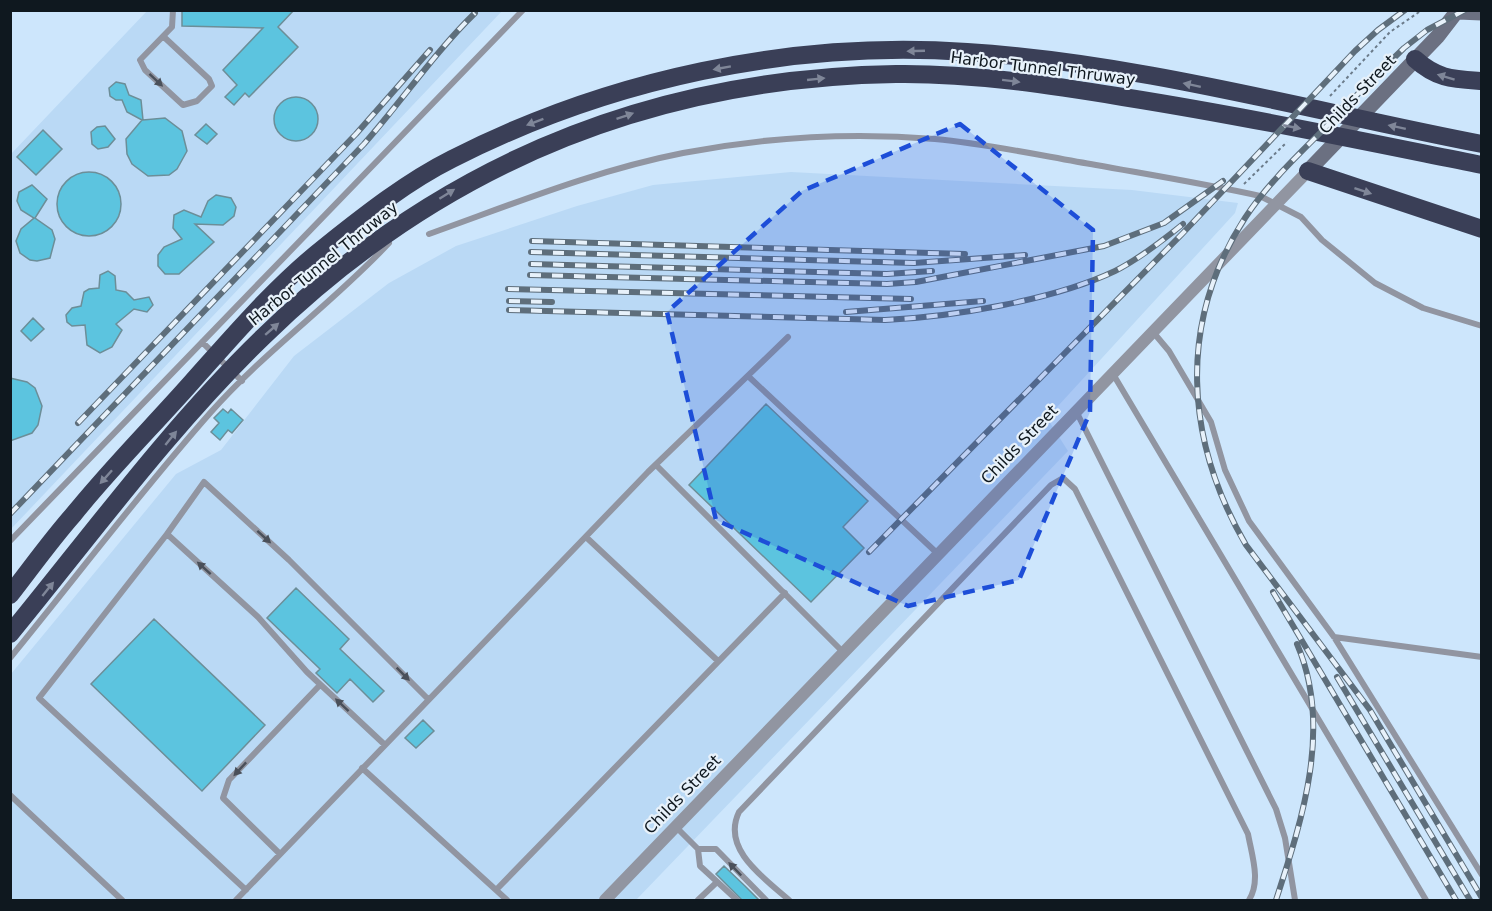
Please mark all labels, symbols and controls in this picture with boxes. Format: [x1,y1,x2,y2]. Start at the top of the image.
one-way arrow [906,46,925,55]
street label: Harbor Tunnel Thruway [949,48,1136,89]
street label: Childs Street [1315,51,1400,138]
one-way arrow [712,64,731,73]
one-way arrow [1437,72,1455,81]
one-way arrow [148,73,163,86]
one-way arrow [807,74,826,83]
one-way arrow [1001,76,1020,86]
one-way arrow [1182,80,1201,89]
one-way arrow [616,111,634,121]
one-way arrow [526,118,544,127]
one-way arrow [1387,122,1406,131]
one-way arrow [1283,123,1302,132]
one-way arrow [1354,187,1372,196]
one-way arrow [439,189,455,200]
street label: Harbor Tunnel Thruway [245,197,402,329]
one-way arrow [264,323,279,336]
street label: Childs Street [977,401,1062,488]
one-way arrow [165,430,178,446]
one-way arrow [100,469,113,484]
one-way arrow [256,530,271,543]
one-way arrow [196,561,211,575]
one-way arrow [41,581,53,596]
one-way arrow [396,667,410,681]
one-way arrow [335,699,350,712]
street label: Childs Street [640,751,725,838]
one-way arrow [233,761,247,775]
one-way arrow [728,861,742,876]

